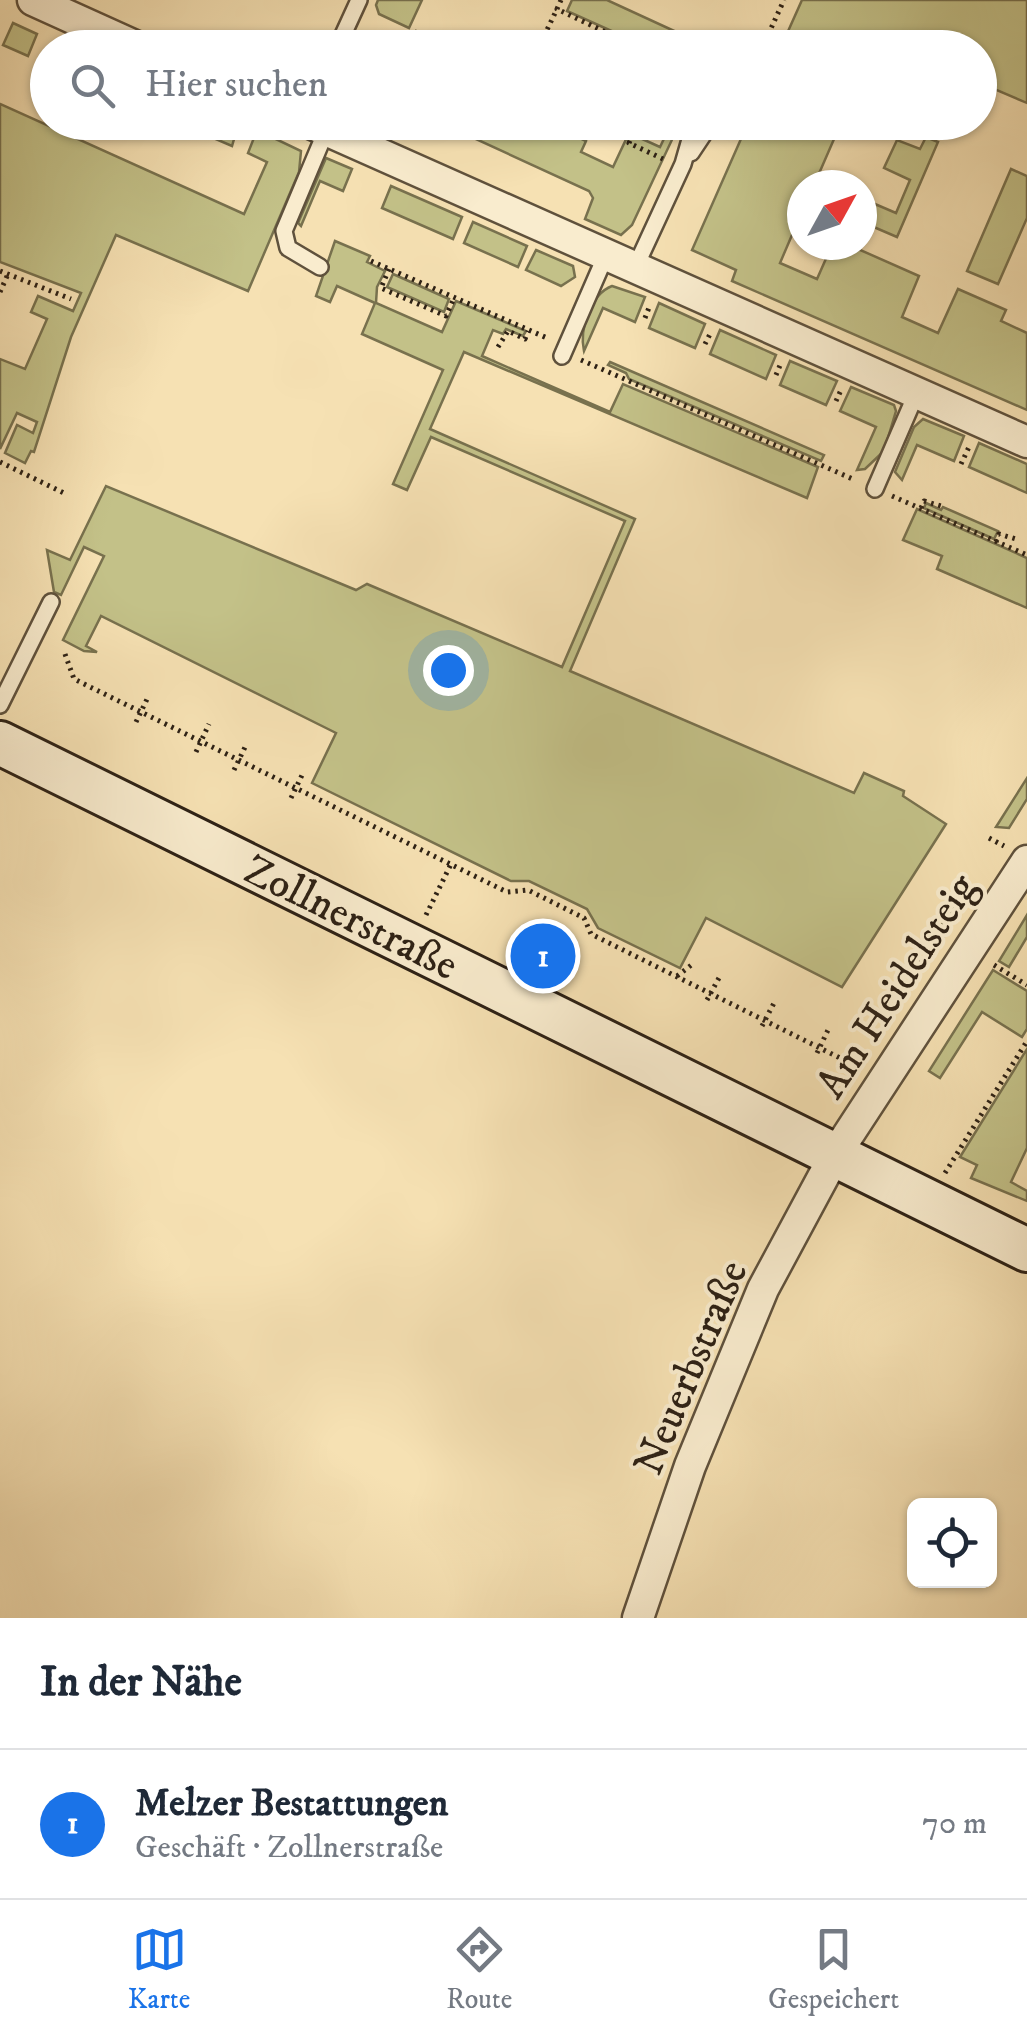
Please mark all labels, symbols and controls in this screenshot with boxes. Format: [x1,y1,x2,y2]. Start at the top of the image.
search box [30,30,997,140]
icon: search [65,58,120,113]
text: Hier suchen [145,61,328,109]
north arrow [787,170,877,260]
your location [423,645,474,696]
street label: Zollnerstraße [235,845,466,993]
street label: Am Heidelsteig [806,864,990,1109]
pin: 1 [510,918,576,994]
street label: Neuerbstraße [623,1253,760,1483]
map controls [907,1498,997,1588]
button: locate [907,1498,997,1588]
text: In der Nähe [40,1657,242,1709]
text: Melzer Bestattungen [135,1780,448,1828]
text: 1 [67,1804,78,1844]
text: 70 m [922,1804,987,1844]
text: Geschäft · Zollnerstraße [135,1828,443,1868]
tab: Karte [128,1922,190,2017]
tab: Route [446,1922,512,2017]
tab: Gespeichert [768,1922,899,2017]

